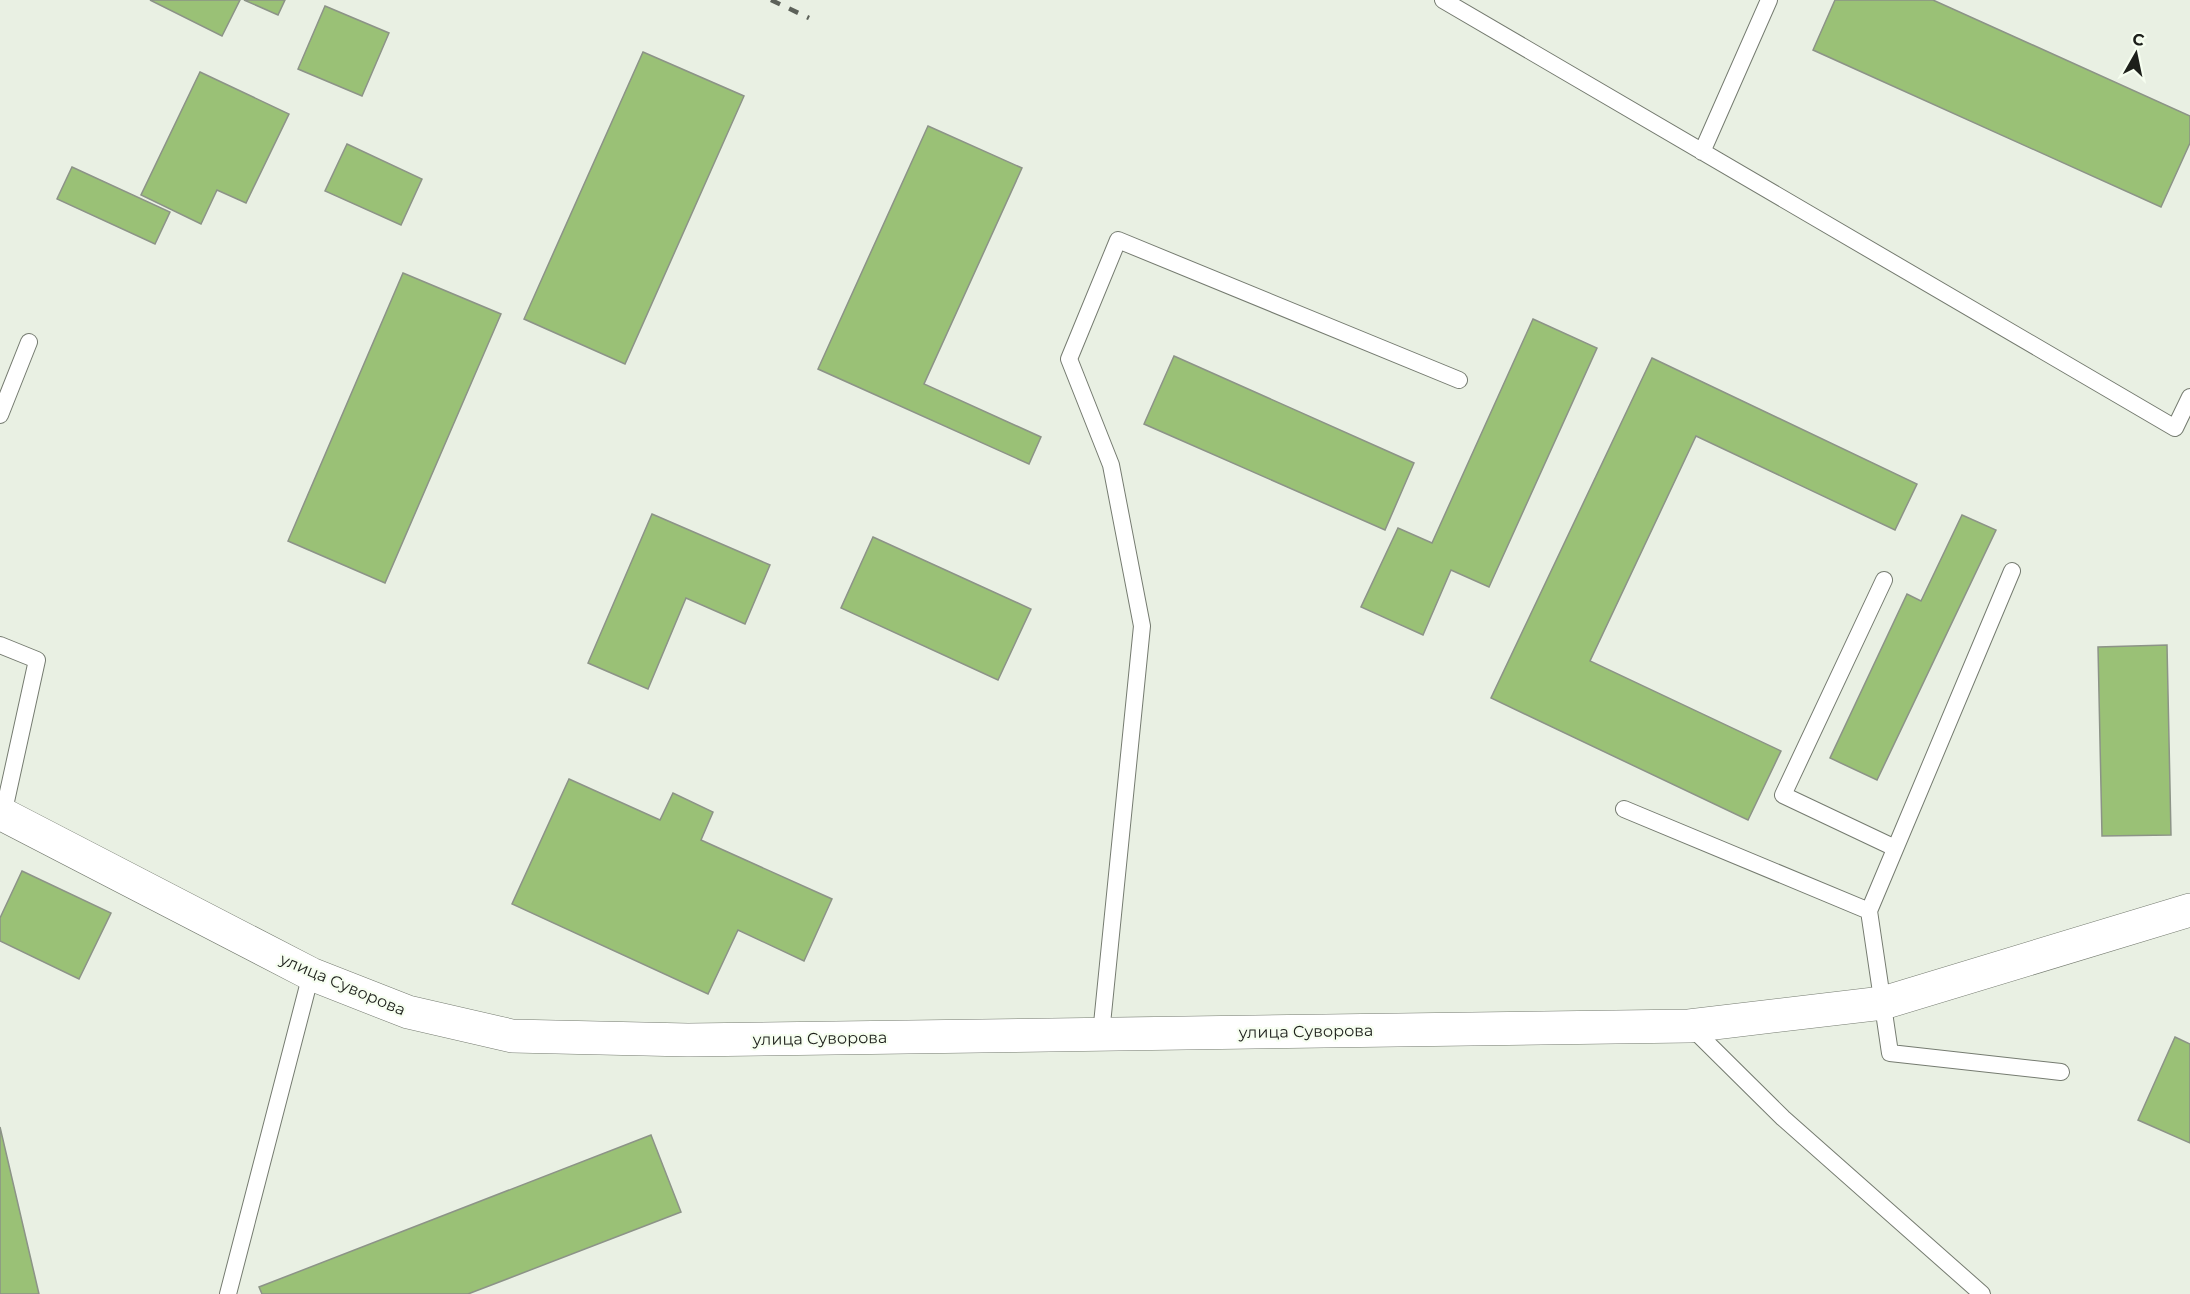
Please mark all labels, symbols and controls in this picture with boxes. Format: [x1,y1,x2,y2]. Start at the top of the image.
north arrow [2106,24,2166,84]
text: С [2131,29,2146,50]
street label: улица Суворова [276,949,408,1020]
street label: улица Суворова [1238,1021,1373,1042]
street label: улица Суворова [752,1028,887,1049]

